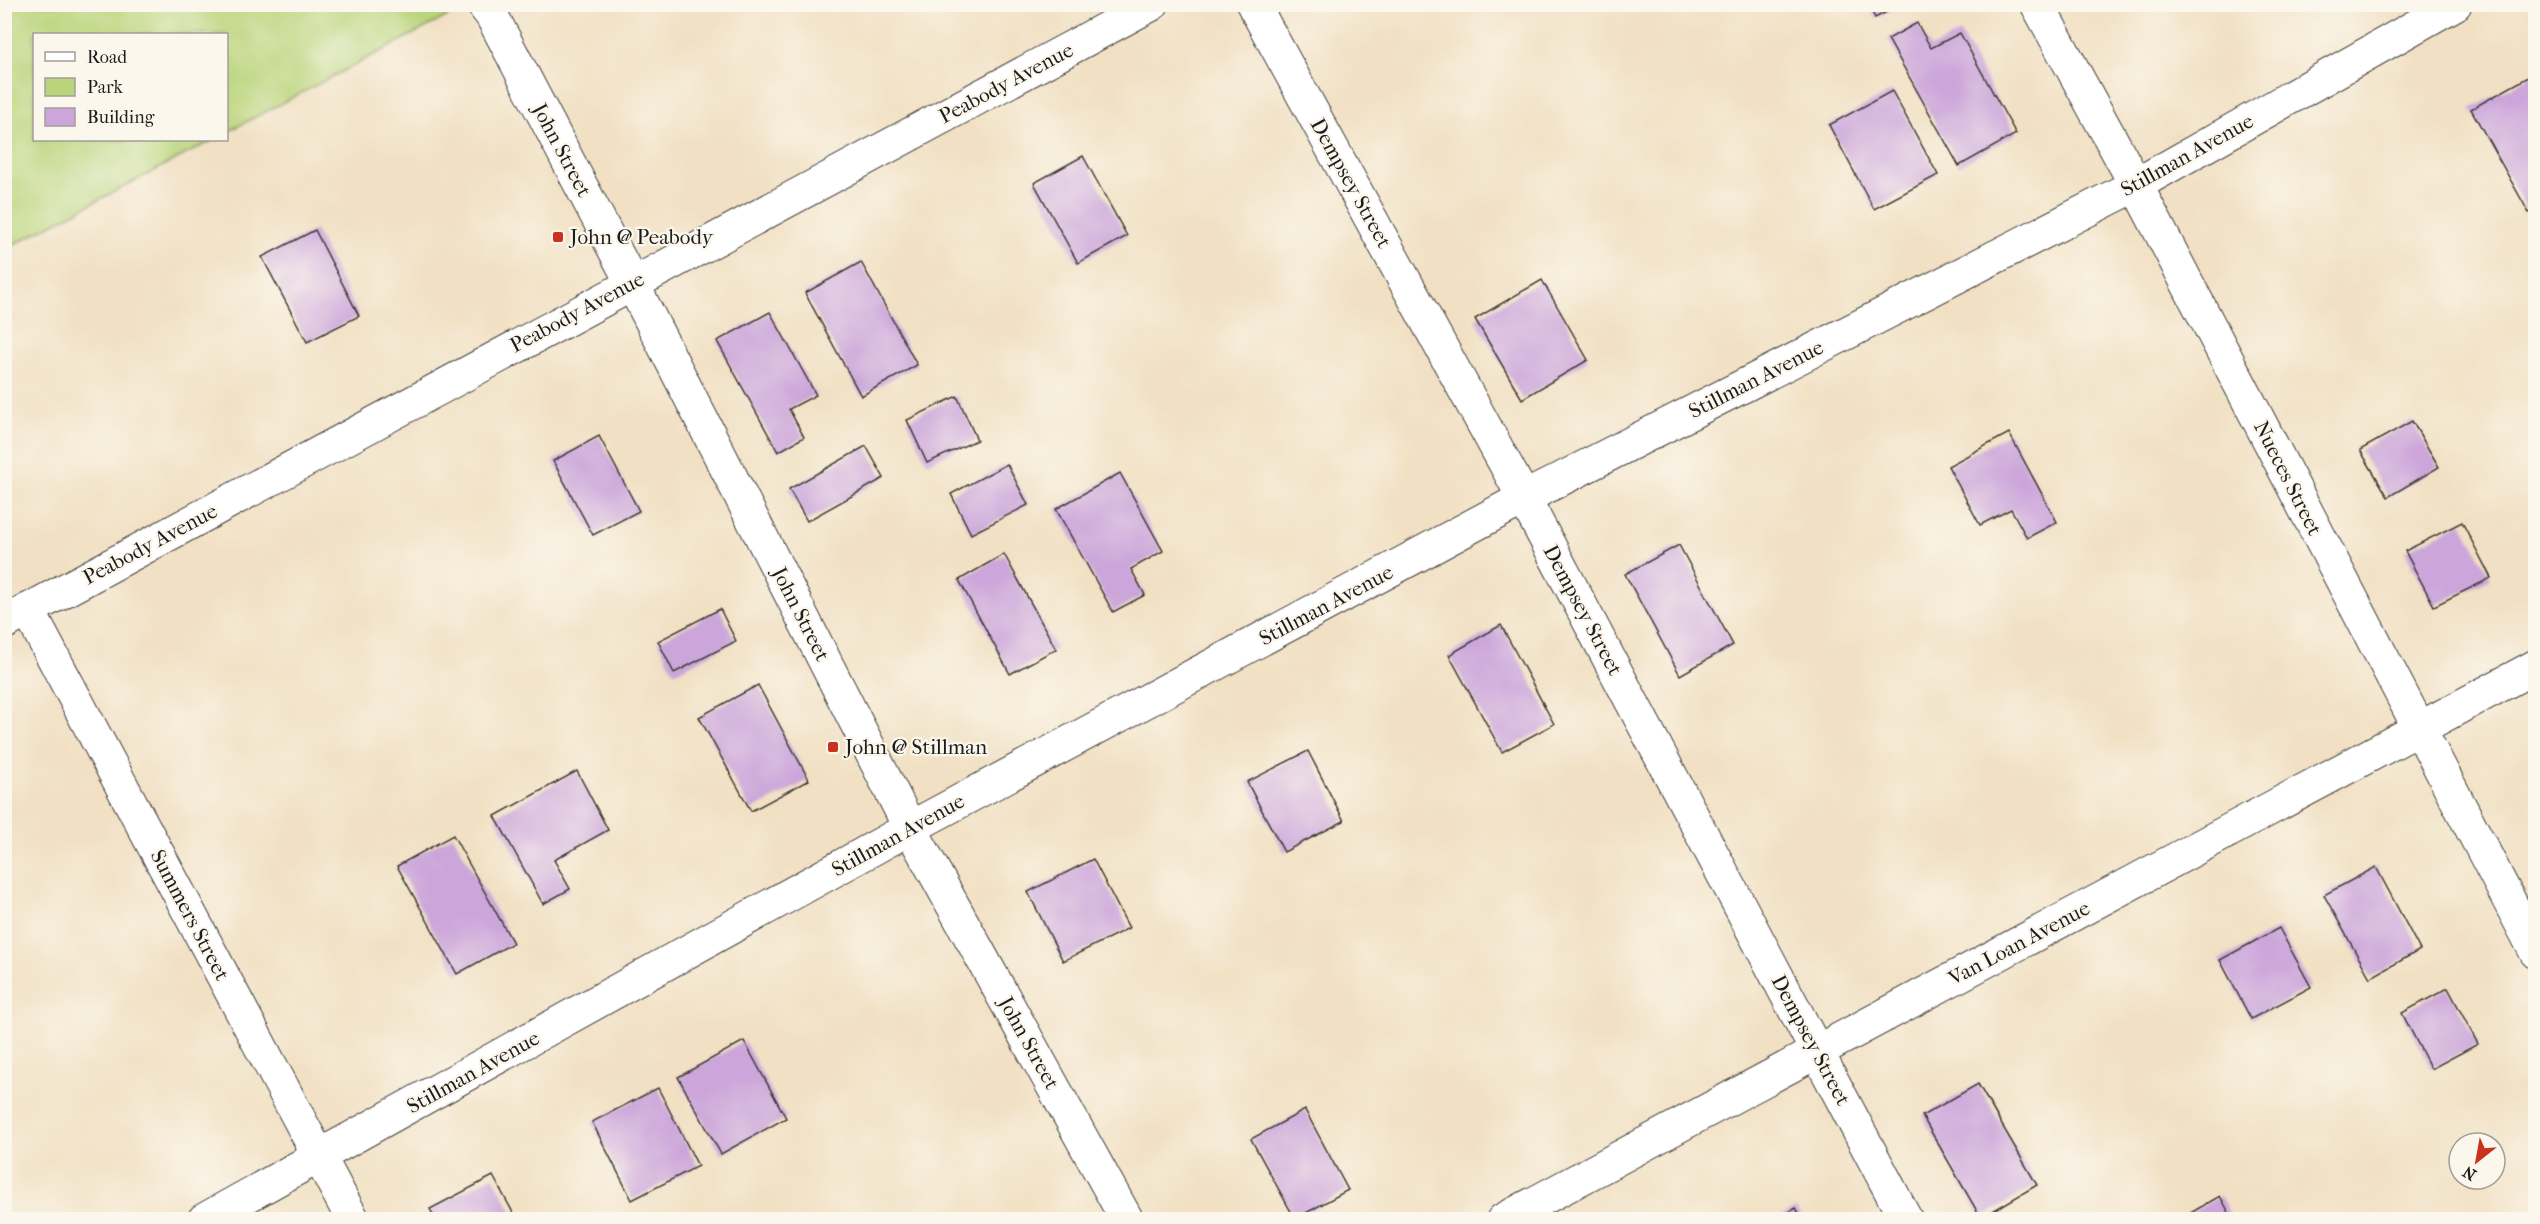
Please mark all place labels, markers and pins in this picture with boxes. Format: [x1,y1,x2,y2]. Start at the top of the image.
place label: John @ Peabody [568,225,714,249]
marker: John @ Peabody [551,230,565,244]
place label: John @ Stillman [843,735,987,759]
marker: John @ Stillman [826,740,840,754]

